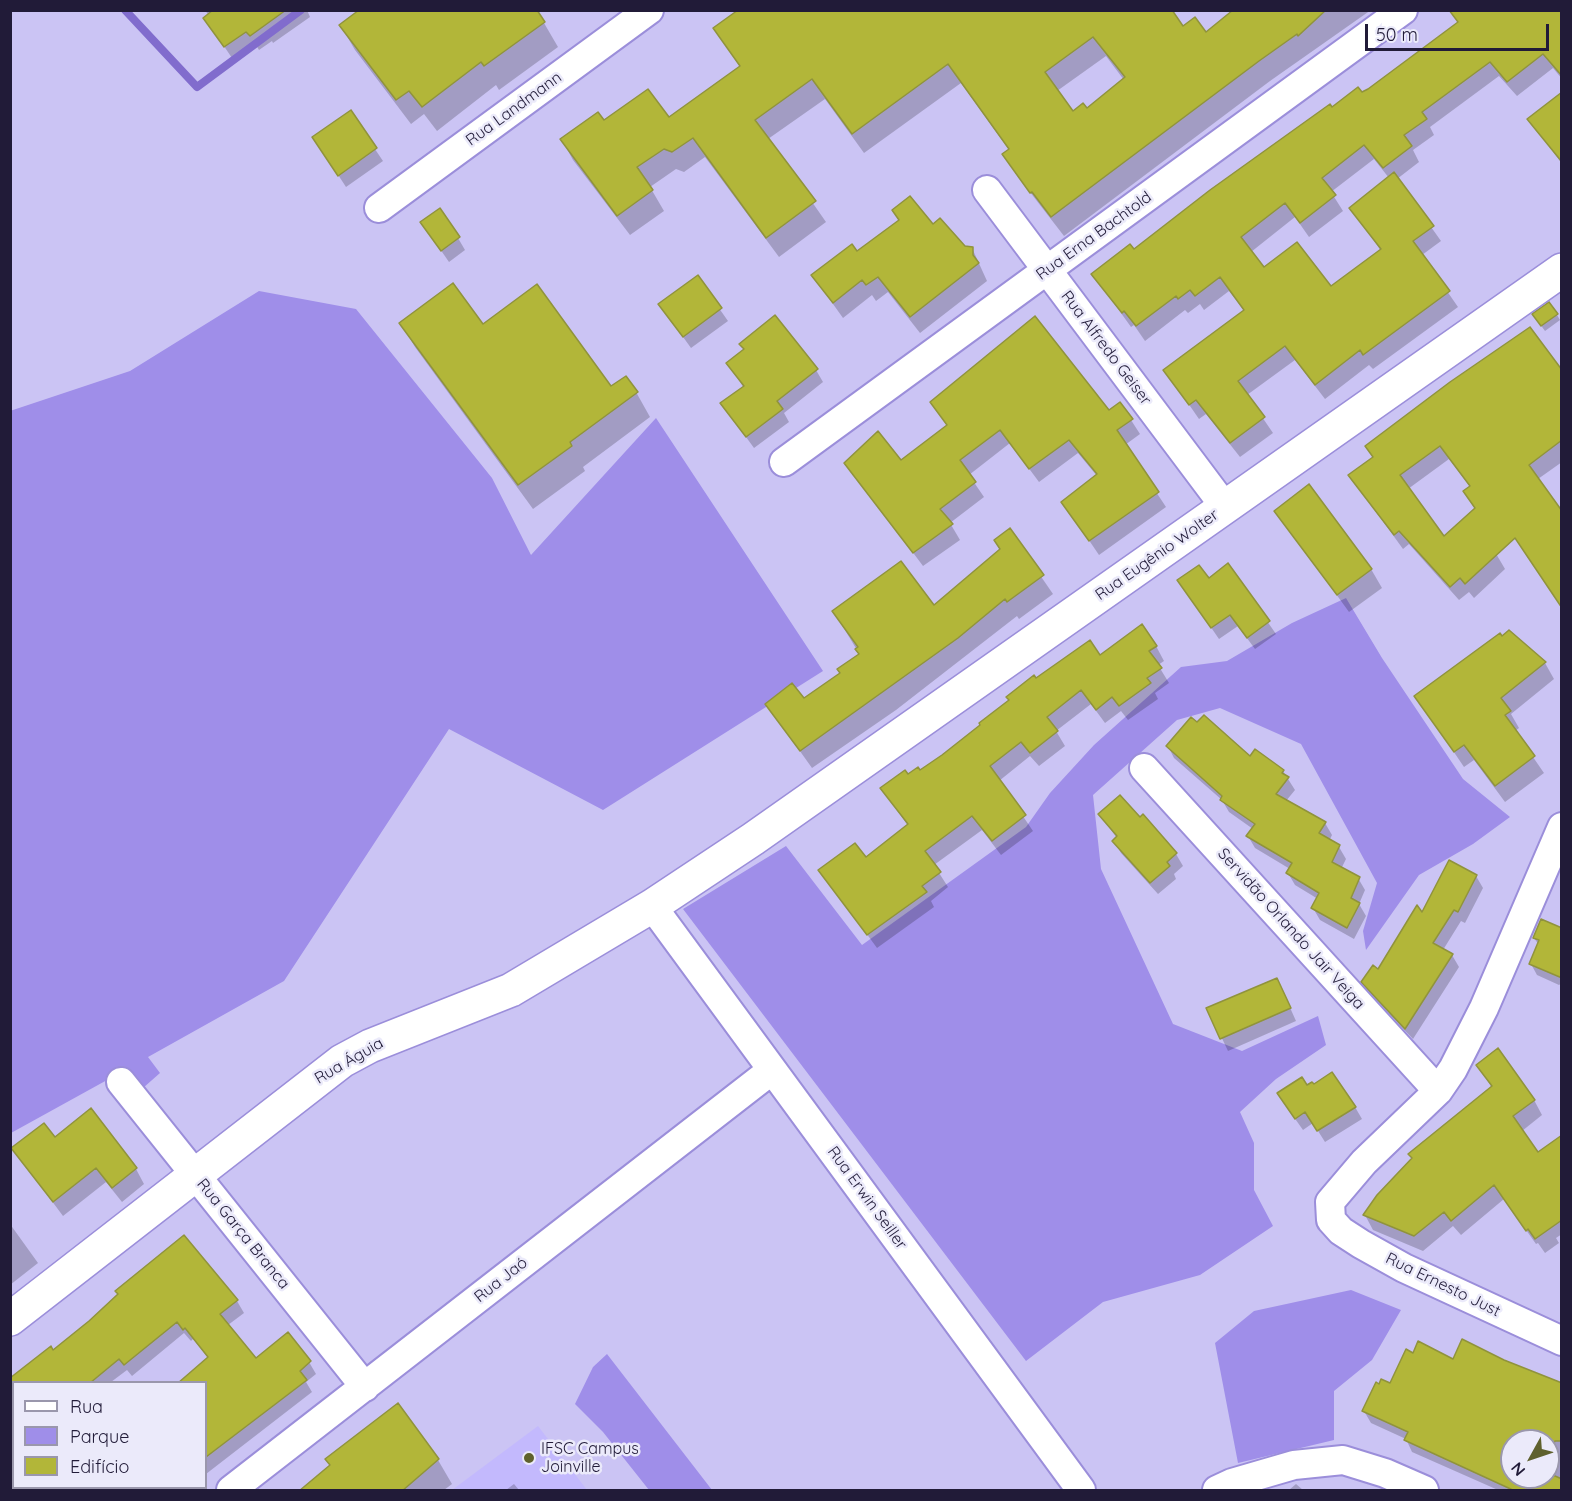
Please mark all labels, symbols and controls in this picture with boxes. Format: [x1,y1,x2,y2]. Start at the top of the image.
scale bar [1368,12,1552,50]
text: 50 m [1376,23,1418,46]
street label: Rua Landmann [462,68,566,150]
street label: Rua Erna Bachtold [1033,188,1155,284]
street label: Rua Alfredo Geiser [1057,287,1155,409]
street label: Rua Eugênio Wolter [1092,505,1222,605]
street label: Servidão Orlando Jair Veiga [1214,844,1368,1014]
street label: Rua Águia [311,1034,387,1088]
street label: Rua Erwin Seiller [823,1143,911,1253]
street label: Rua Garça Branca [193,1175,293,1293]
street label: Rua Ernesto Just [1382,1249,1504,1321]
street label: Rua Jaó [471,1253,531,1307]
legend [12,1381,207,1489]
text: Rua [70,1395,103,1418]
text: Parque [70,1425,129,1448]
north arrow [1500,1429,1560,1489]
place label: IFSC Campus Joinville [541,1439,639,1477]
marker: IFSC Campus Joinville [522,1451,536,1465]
text: Edifício [70,1455,129,1478]
text: N [1506,1458,1529,1480]

